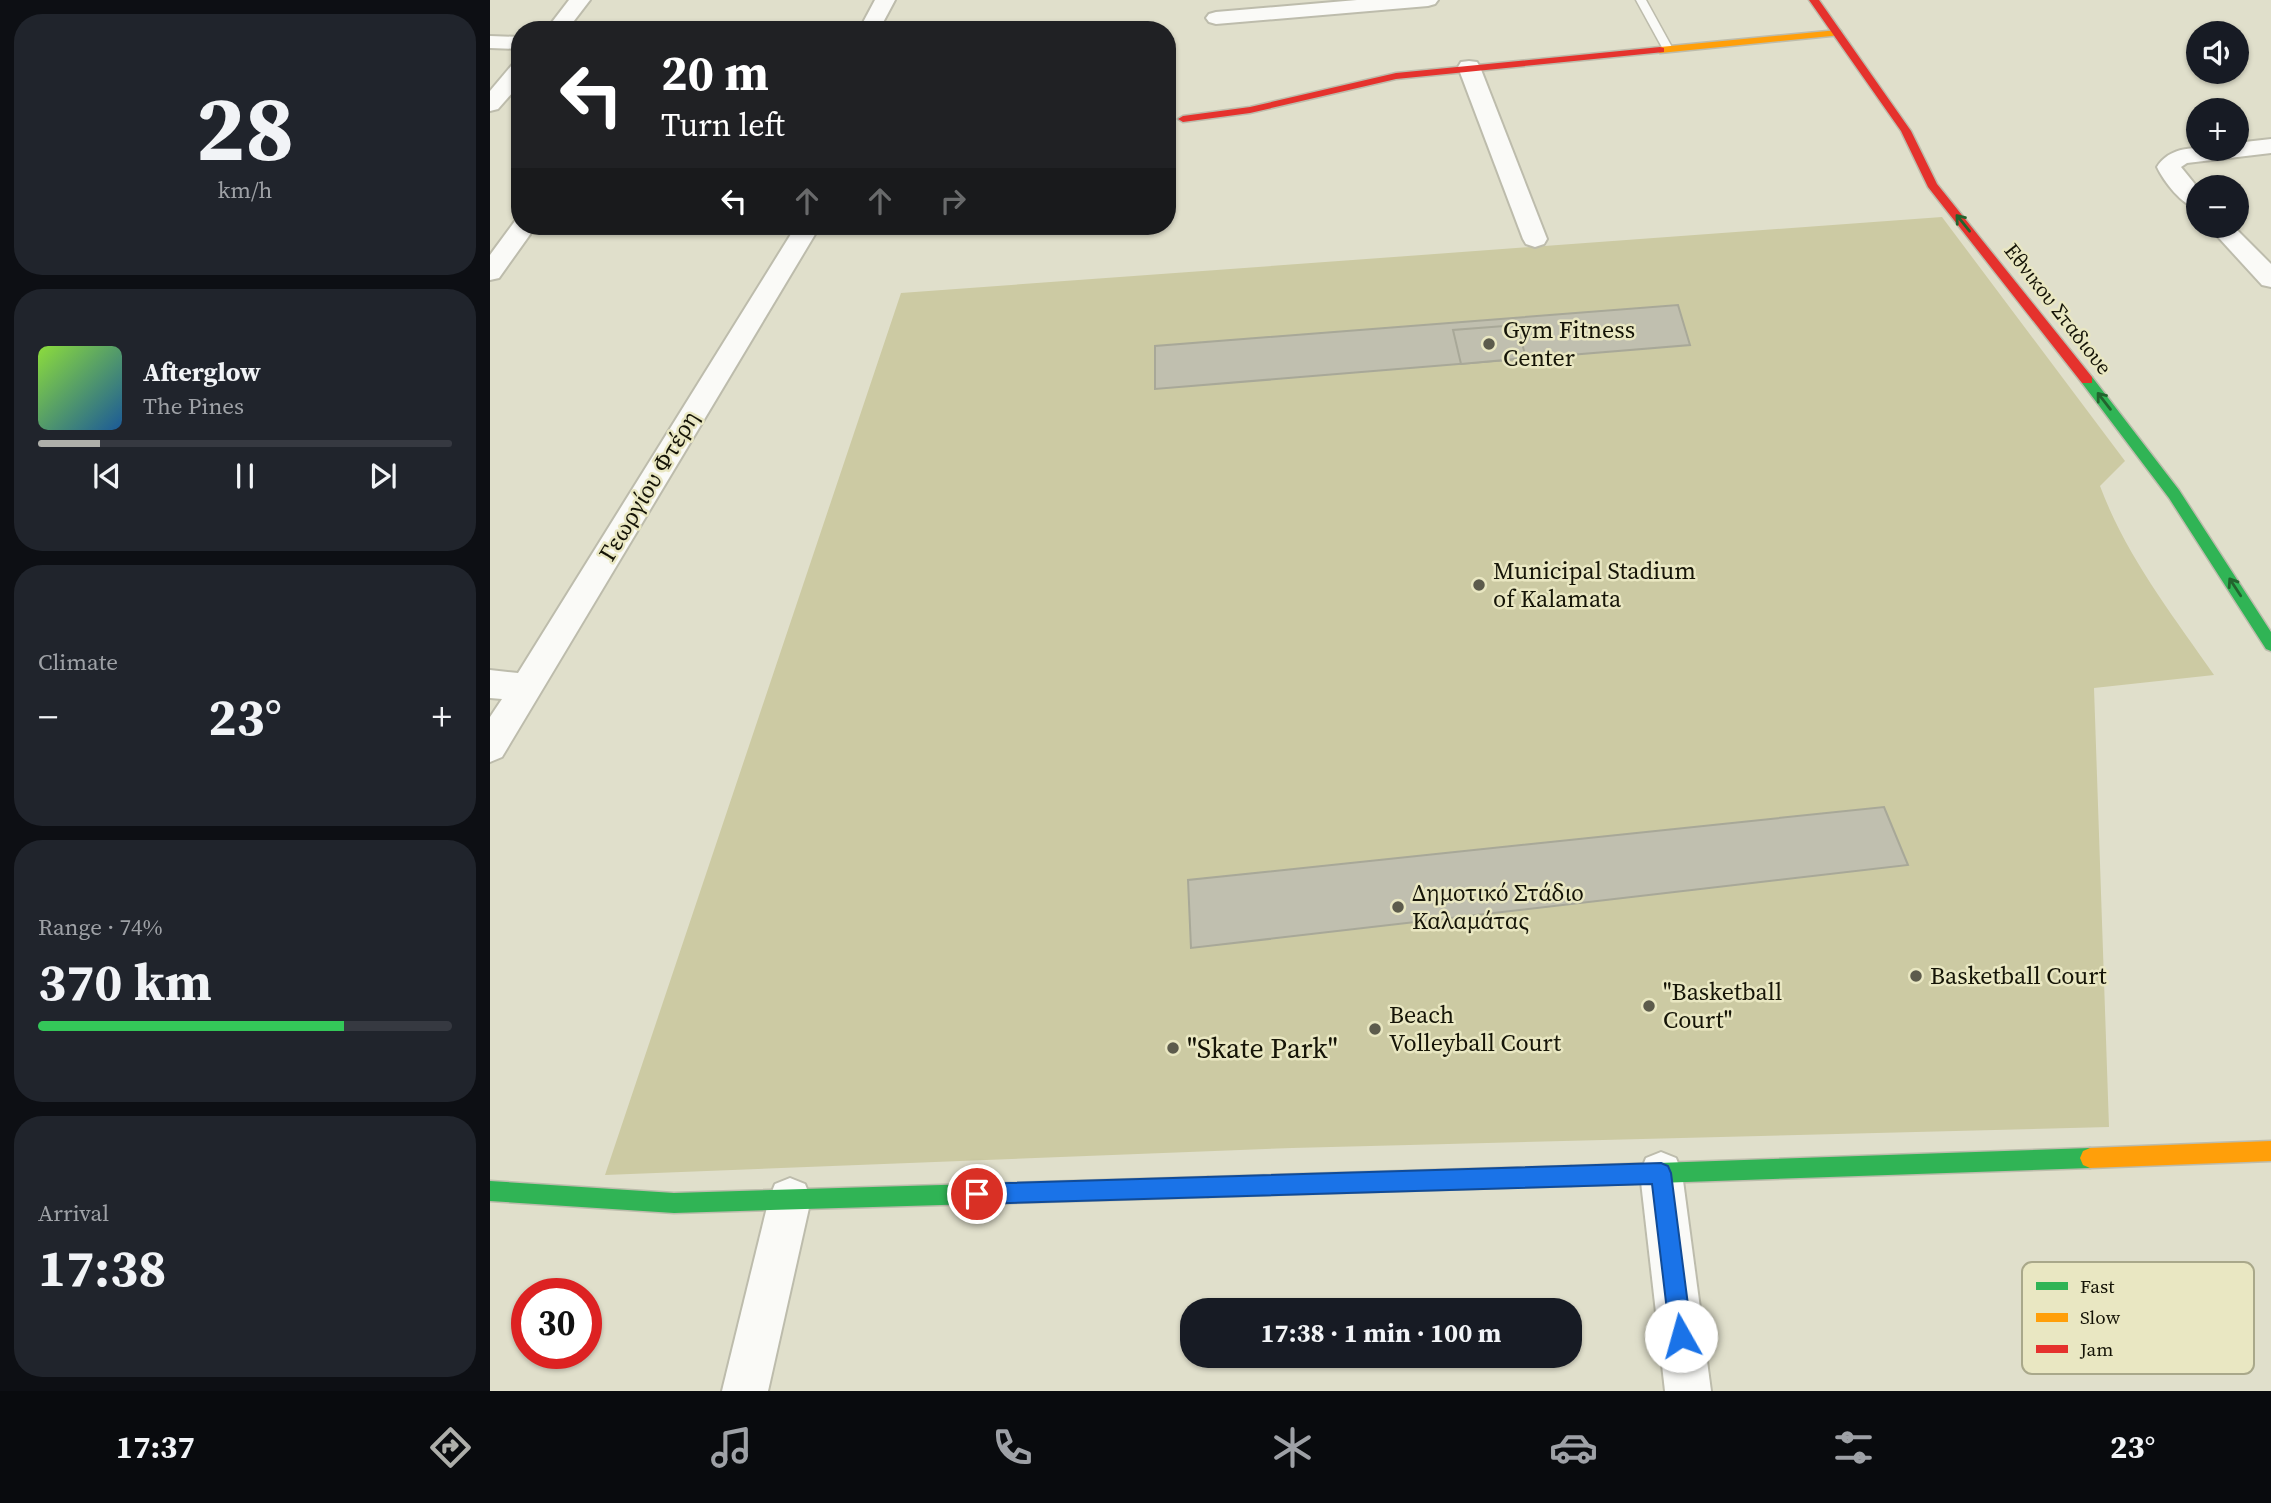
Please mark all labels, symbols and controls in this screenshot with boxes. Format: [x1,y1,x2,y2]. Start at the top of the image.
map controls [2186,21,2249,238]
button: sound [2186,21,2249,84]
text: 20 m [661,39,769,106]
icon: left [546,49,637,140]
text: 28 [196,66,294,190]
button: + [2186,98,2249,161]
text: Turn left [661,103,785,147]
text: km/h [218,174,272,206]
button: − [2186,175,2249,238]
icon: left [715,182,753,220]
icon: ahead [788,182,826,220]
icon: ahead [861,182,899,220]
icon: right [934,182,972,220]
one-way arrow [1955,214,1971,232]
street label: Εθνικου Σταδιουe [1998,237,2119,381]
place label: Gym Fitness Center [1503,313,1635,374]
marker: Gym Fitness Center [1481,336,1497,352]
text: Afterglow [143,354,261,390]
text: The Pines [143,390,244,422]
one-way arrow [2096,393,2111,411]
street label: Γεωργίου Φτέρη [591,404,706,567]
icon: previous [88,457,126,495]
icon: pause [226,457,264,495]
icon: next [364,457,402,495]
place label: Municipal Stadium of Kalamata [1493,554,1696,615]
marker: Municipal Stadium of Kalamata [1471,577,1487,593]
one-way arrow [2227,578,2241,598]
text: Climate [38,646,118,678]
text: 23° [208,681,282,752]
text: − [38,691,58,743]
text: + [432,691,452,743]
place label: Δημοτικό Στάδιο Καλαμάτας [1412,876,1584,937]
marker: Δημοτικό Στάδιο Καλαμάτας [1390,899,1406,915]
text: Range · 74% [38,911,163,943]
text: 370 km [38,946,212,1017]
place label: Basketball Court [1930,959,2107,992]
marker: Basketball Court [1908,968,1924,984]
place label: "Basketball Court" [1663,975,1782,1036]
place label: Beach Volleyball Court [1389,998,1561,1059]
marker: "Basketball Court" [1641,998,1657,1014]
marker: Beach Volleyball Court [1367,1021,1383,1037]
place label: "Skate Park" [1187,1029,1338,1067]
marker: "Skate Park" [1165,1040,1181,1056]
pin [947,1164,1007,1224]
icon: arrive [958,1175,996,1213]
text: Arrival [38,1197,109,1229]
text: 17:38 [38,1232,166,1303]
legend [2022,1262,2254,1374]
text: Fast [2080,1273,2115,1299]
speed limit sign: 30 [511,1278,602,1369]
position arrow [1644,1299,1718,1373]
text: Slow [2080,1304,2121,1330]
text: 17:38 · 1 min · 100 m [1261,1315,1501,1351]
text: Jam [2079,1336,2113,1362]
icon: directions [426,1423,475,1472]
icon: music [707,1423,756,1472]
icon: phone [988,1423,1037,1472]
icon: climate [1268,1423,1317,1472]
icon: car [1549,1423,1598,1472]
icon: filters [1829,1423,1878,1472]
text: 17:37 [116,1425,195,1469]
text: 23° [2110,1425,2155,1469]

